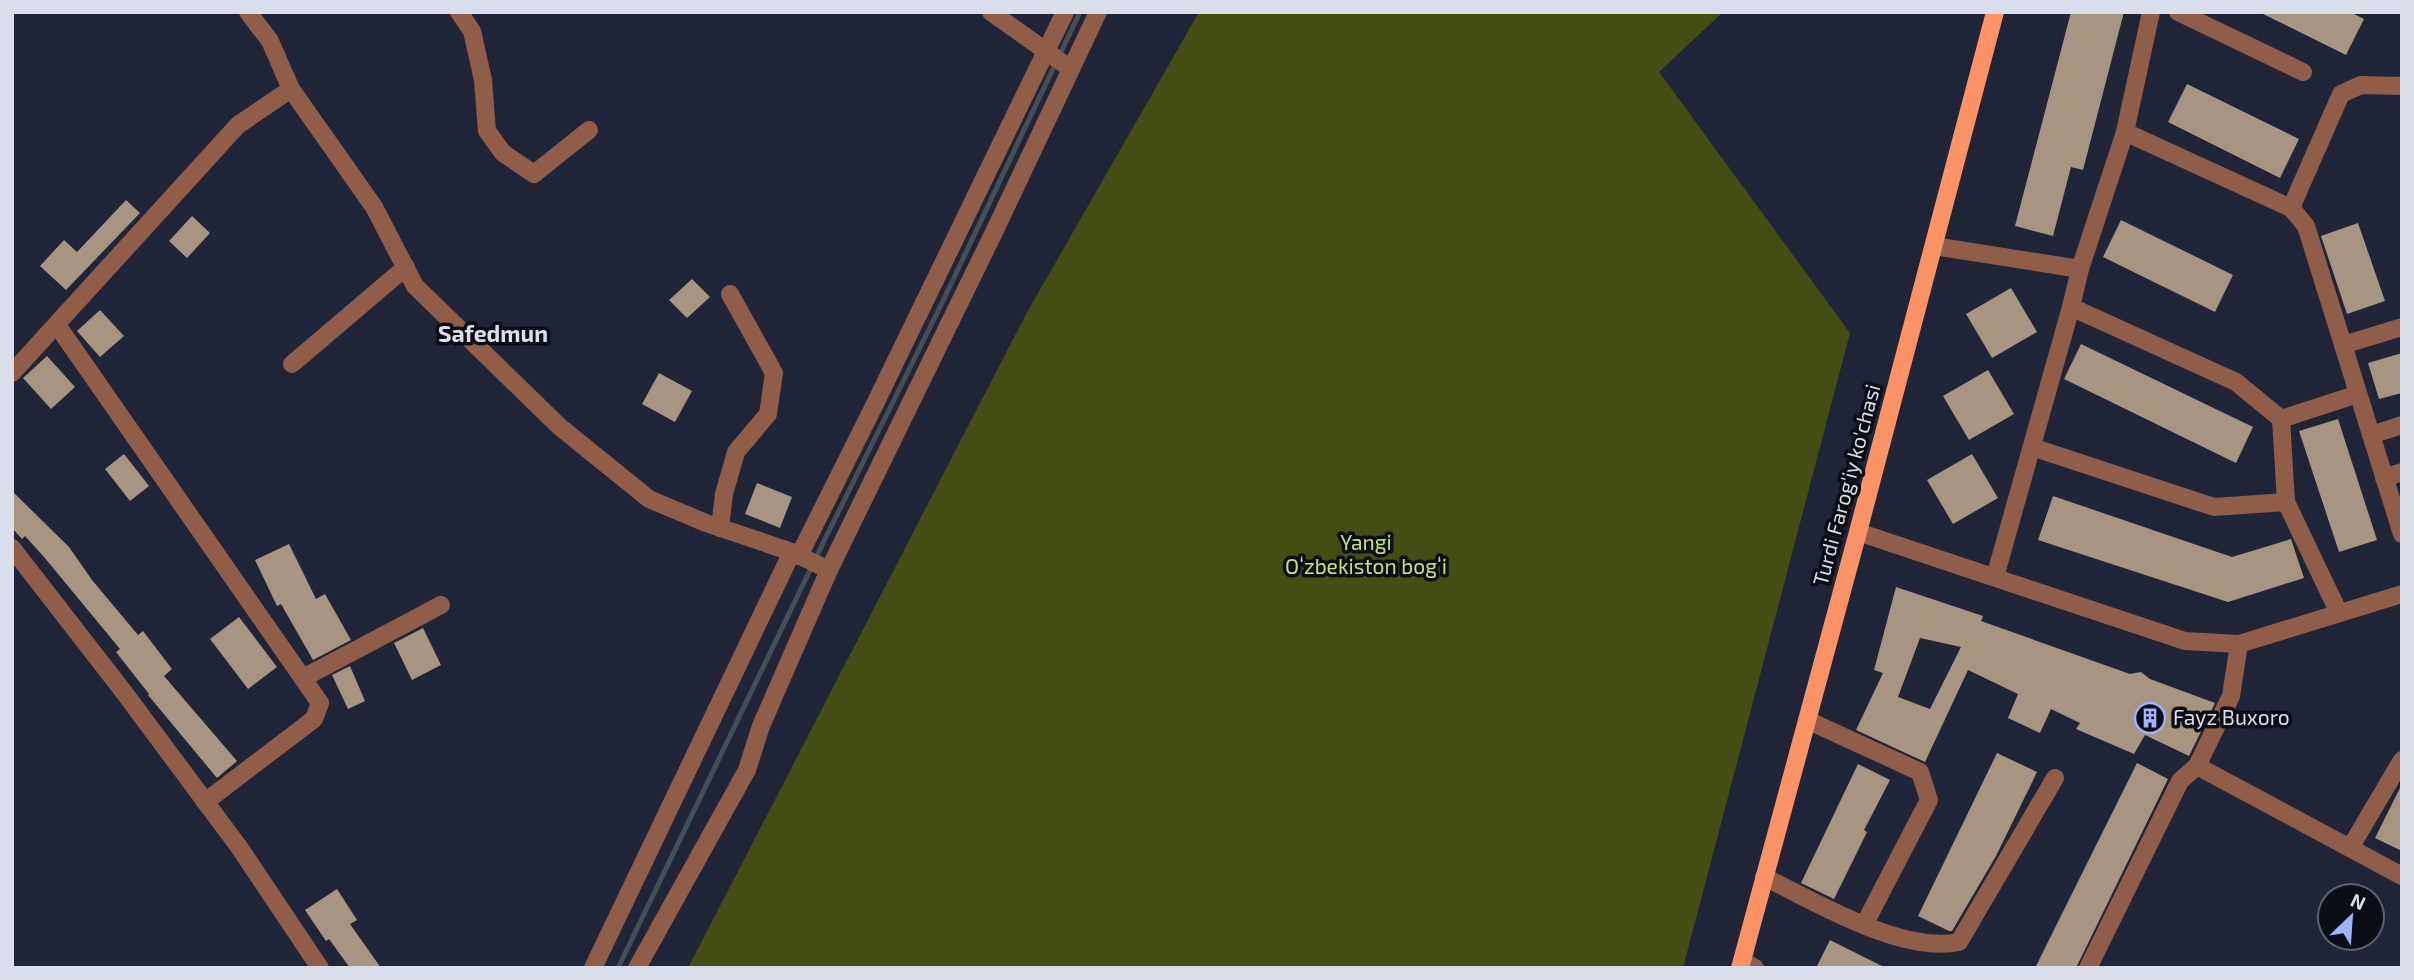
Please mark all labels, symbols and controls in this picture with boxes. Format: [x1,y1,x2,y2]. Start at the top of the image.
district label: Safedmun [438,319,548,347]
street label: Turdi Farog'iy ko'chasi [1807,381,1884,588]
park label: Yangi Oʻzbekiston bogʻi [1285,529,1447,578]
building icon: Fayz Buxoro [2133,701,2167,735]
place label: Fayz Buxoro [2173,704,2290,729]
north arrow [2316,882,2386,952]
text: N [2347,888,2369,914]

